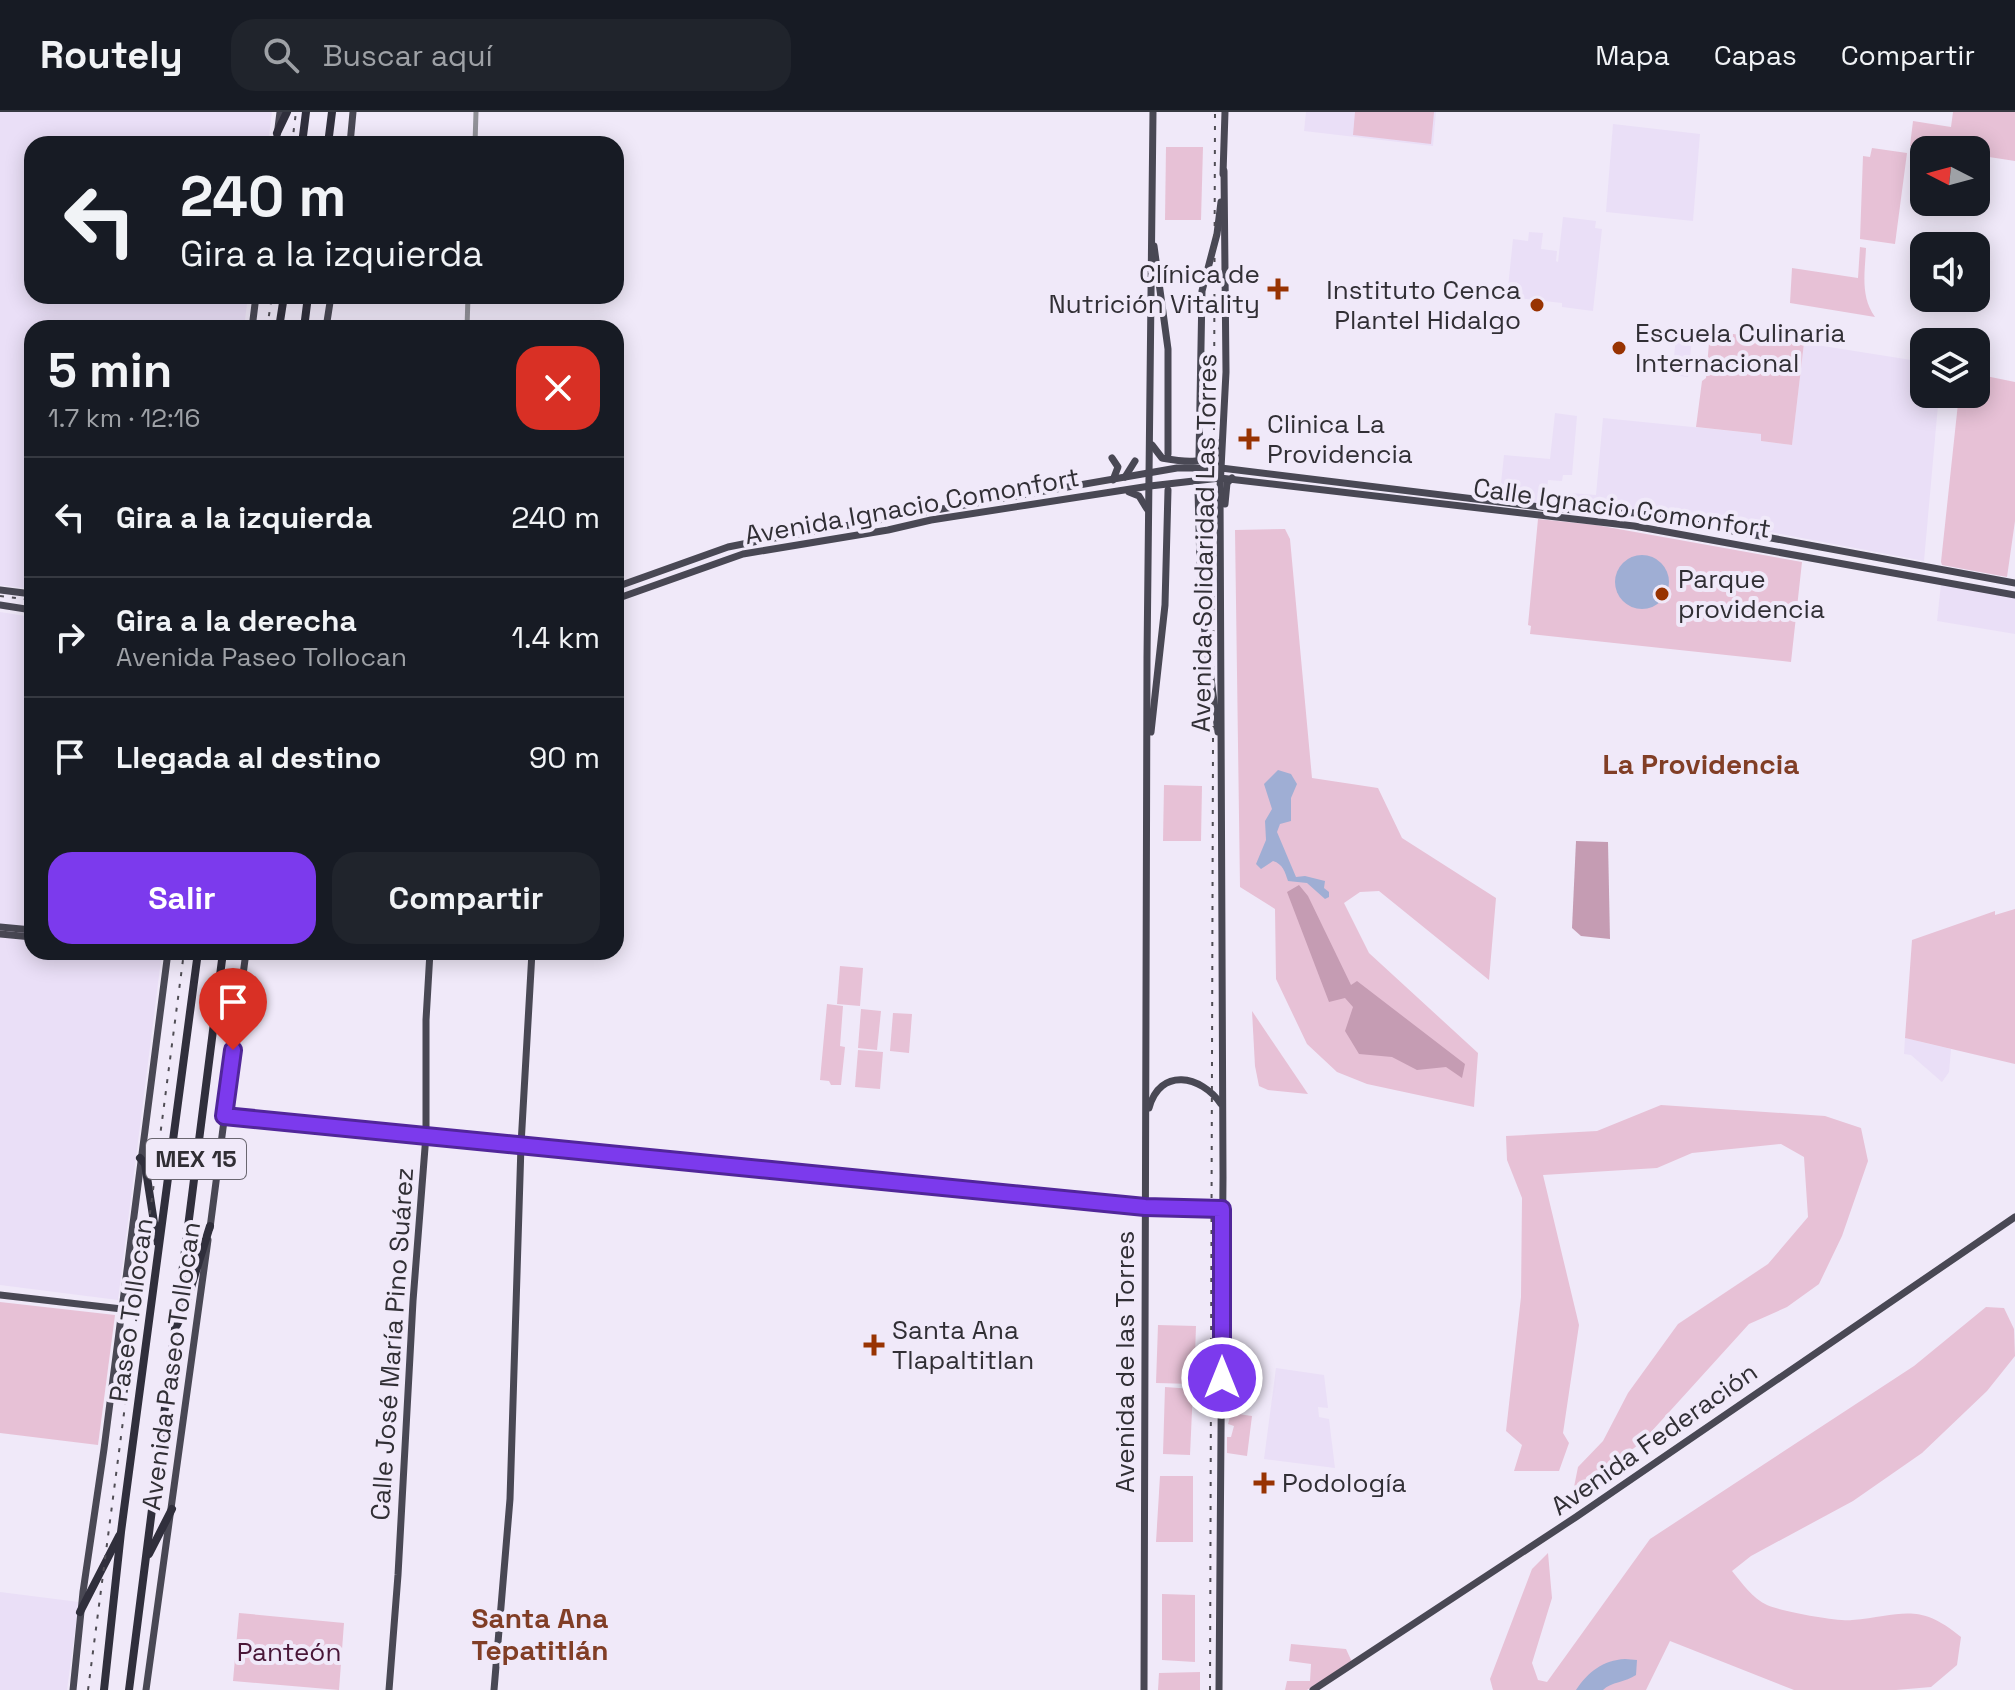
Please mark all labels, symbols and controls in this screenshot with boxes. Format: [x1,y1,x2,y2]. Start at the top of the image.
search box [231,19,791,91]
text: Routely [40,31,183,79]
icon: search [259,33,303,77]
text: Buscar aquí [323,36,493,75]
text: Mapa [1595,37,1670,73]
text: Capas [1714,37,1797,73]
text: Compartir [1841,37,1975,73]
north arrow [1910,136,1990,216]
map controls [1910,136,1990,408]
text: 240 m [180,161,346,232]
icon: left [48,168,152,272]
text: Gira a la izquierda [180,231,483,277]
button: sound [1910,232,1990,312]
place label: Clínica de Nutrición Vitality [1049,257,1260,321]
place label: Instituto Cenca Plantel Hidalgo [1326,273,1521,337]
marker: Clínica de Nutrición Vitality [1267,278,1289,300]
marker: Instituto Cenca Plantel Hidalgo [1528,296,1546,314]
place label: Escuela Culinaria Internacional [1635,316,1846,380]
button: layers [1910,328,1990,408]
marker: Escuela Culinaria Internacional [1610,339,1628,357]
text: 5 min [48,340,172,401]
button: close [516,346,600,430]
street label: Avenida Solidaridad Las Torres [1184,353,1224,733]
text: 1.7 km · 12:16 [48,401,200,435]
place label: Clinica La Providencia [1267,407,1413,471]
marker: Clinica La Providencia [1238,428,1260,450]
street label: Avenida Ignacio Comonfort [742,460,1082,552]
street label: Calle Ignacio Comonfort [1471,470,1773,546]
icon: left [48,495,92,539]
text: Gira a la izquierda [116,498,372,537]
text: 240 m [511,498,600,537]
place label: Parque providencia [1678,562,1825,626]
marker: Parque providencia [1653,585,1671,603]
text: Gira a la derecha [116,601,357,640]
icon: right [48,615,92,659]
text: 1.4 km [511,618,600,657]
text: Avenida Paseo Tollocan [116,640,407,674]
icon: arrive [48,735,92,779]
text: Llegada al destino [116,738,381,777]
text: 90 m [529,738,600,777]
district label: La Providencia [1603,746,1799,782]
button: Salir [48,852,316,944]
button: Compartir [332,852,600,944]
pin [199,968,267,1050]
icon: arrive [211,980,255,1024]
road number: MEX 15 [146,1139,246,1179]
street label: Calle José María Pino Suárez [363,1166,421,1522]
street label: Paseo Tollocan [101,1216,161,1404]
street label: Avenida Paseo Tollocan [134,1220,208,1512]
street label: Avenida de las Torres [1108,1231,1142,1493]
place label: Santa Ana Tlapaltitlan [892,1313,1034,1377]
marker: Santa Ana Tlapaltitlan [863,1334,885,1356]
position arrow [1180,1336,1264,1420]
street label: Avenida Federación [1544,1355,1764,1523]
place label: Podología [1282,1466,1407,1500]
marker: Podología [1253,1472,1275,1494]
district label: Santa Ana Tepatitlán [472,1600,608,1668]
park label: Panteón [237,1635,341,1669]

